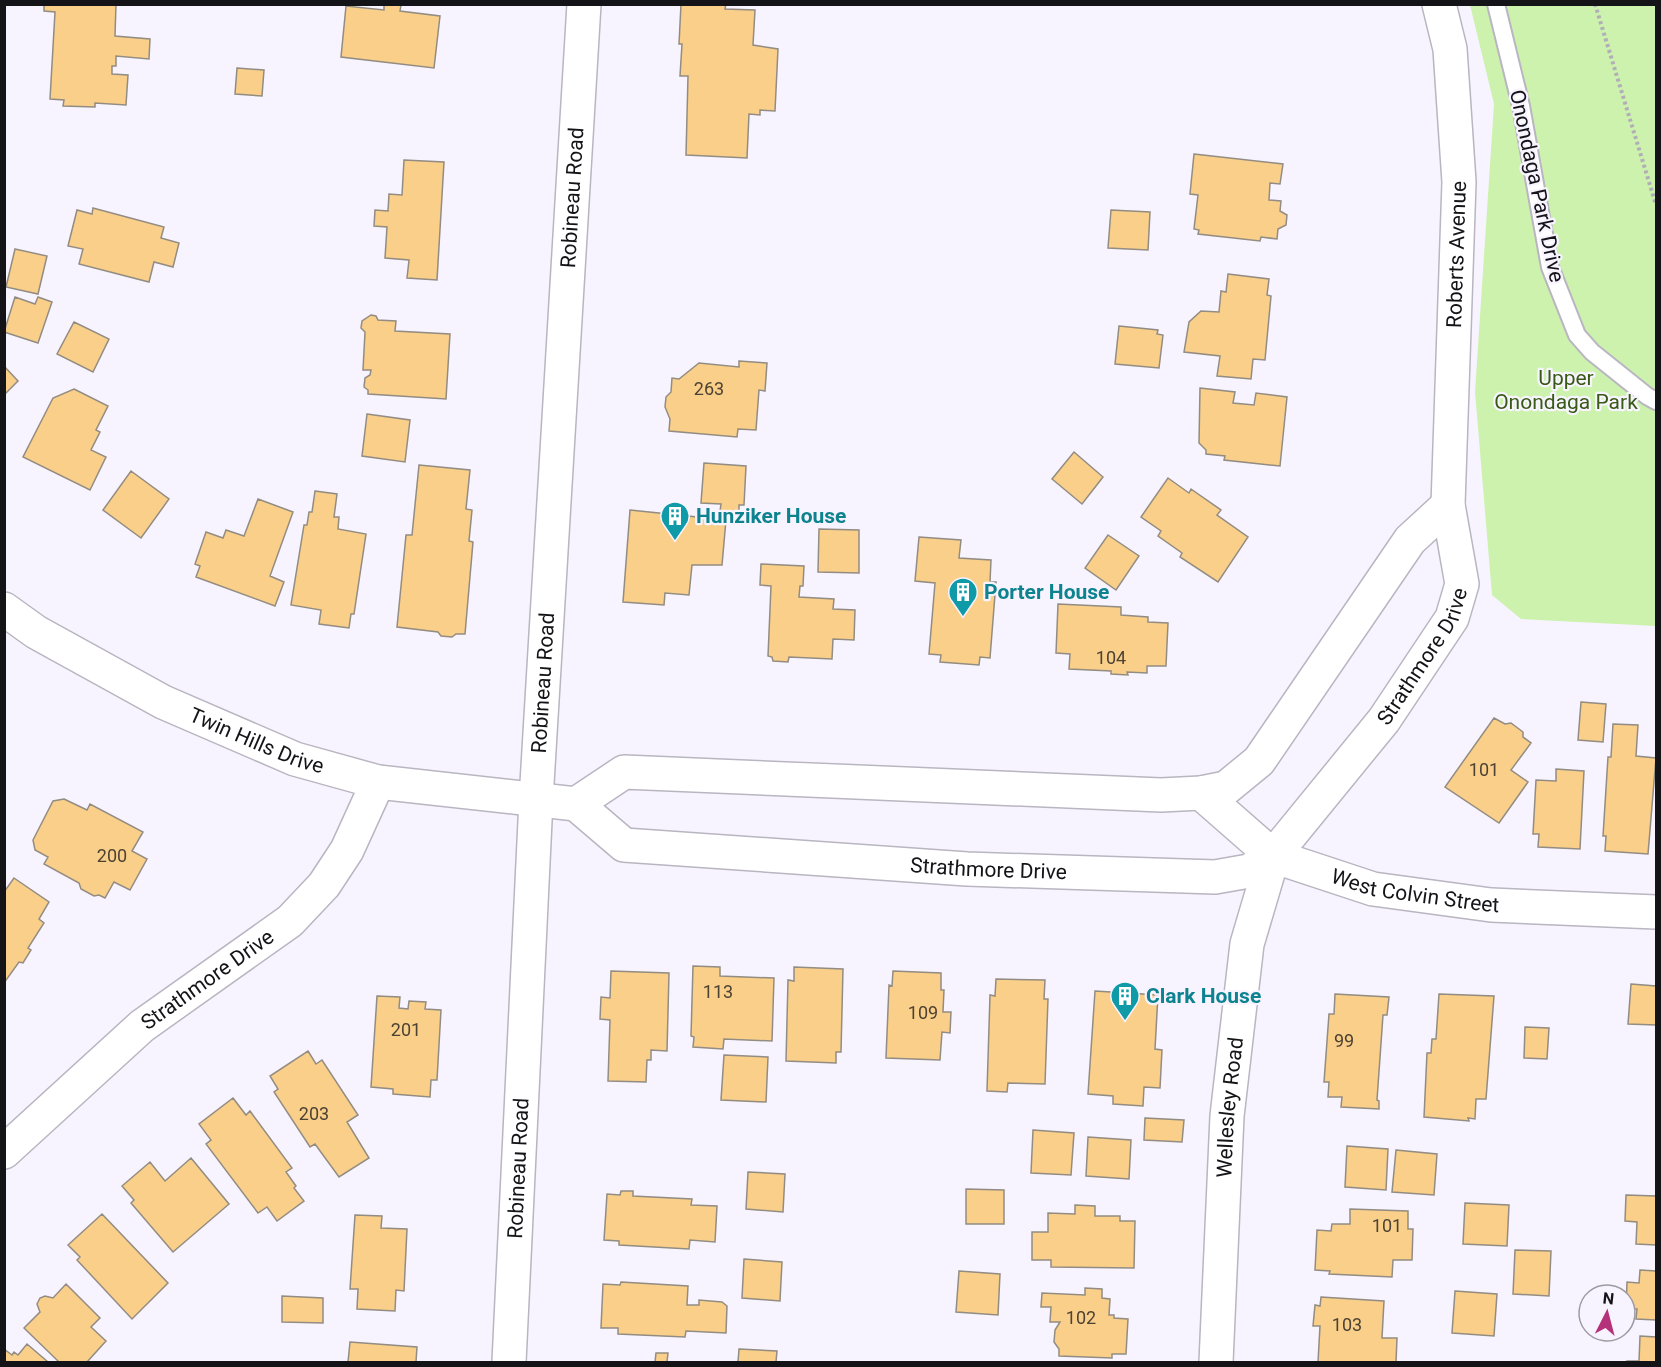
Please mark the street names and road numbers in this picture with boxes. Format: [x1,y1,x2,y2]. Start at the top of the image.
street label: Onondaga Park Drive [1505,88,1569,284]
street label: Robineau Road [556,127,589,269]
street label: Roberts Avenue [1442,180,1471,328]
street label: Strathmore Drive [1372,585,1472,730]
street label: Robineau Road [527,612,559,754]
street label: Twin Hills Drive [186,703,327,778]
street label: Strathmore Drive [909,853,1067,884]
street label: West Colvin Street [1328,864,1500,917]
street label: Strathmore Drive [136,924,278,1035]
street label: Wellesley Road [1212,1036,1248,1178]
street label: Robineau Road [503,1097,534,1239]

